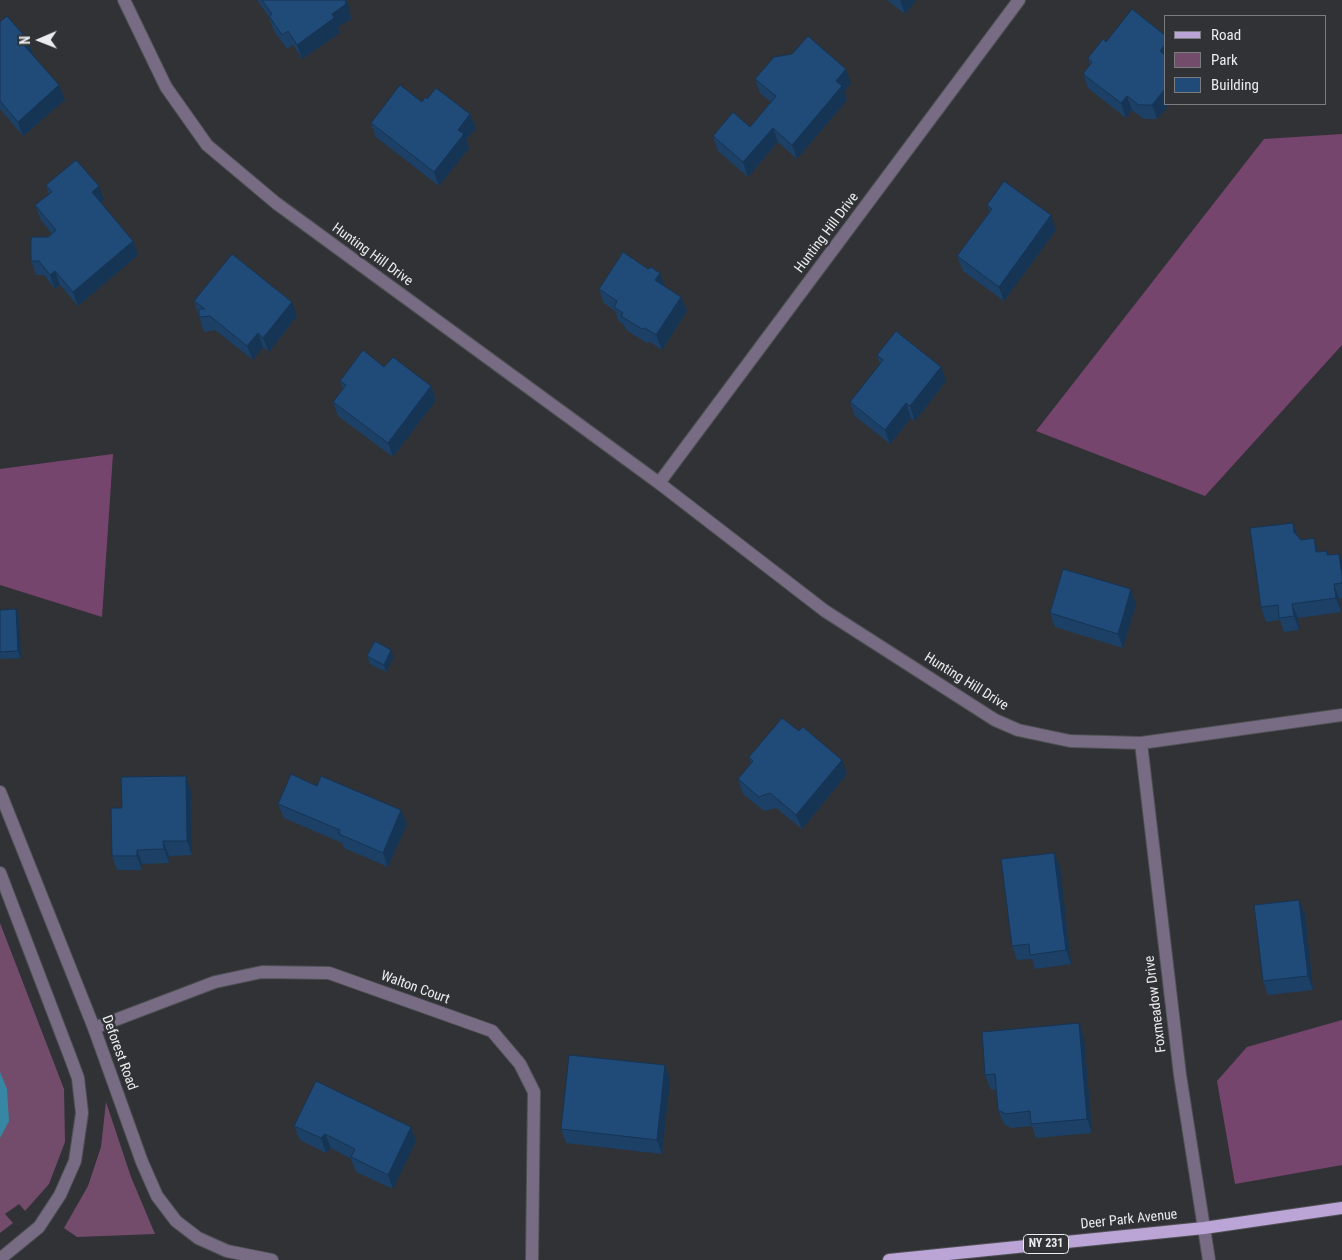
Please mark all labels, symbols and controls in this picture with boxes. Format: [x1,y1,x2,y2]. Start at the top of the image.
north arrow [15,15,65,65]
legend [1164,15,1327,105]
text: Road [1211,26,1241,44]
text: N [17,36,33,45]
text: Park [1211,51,1238,69]
text: Building [1211,76,1259,94]
street label: Hunting Hill Drive [791,190,863,276]
street label: Hunting Hill Drive [328,220,416,290]
street label: Hunting Hill Drive [921,649,1011,715]
street label: Foxmeadow Drive [1142,955,1170,1053]
street label: Walton Court [378,968,452,1008]
street label: Deforest Road [98,1013,140,1093]
street label: Deer Park Avenue [1080,1207,1178,1233]
road number: NY 231 [1024,1234,1068,1254]

